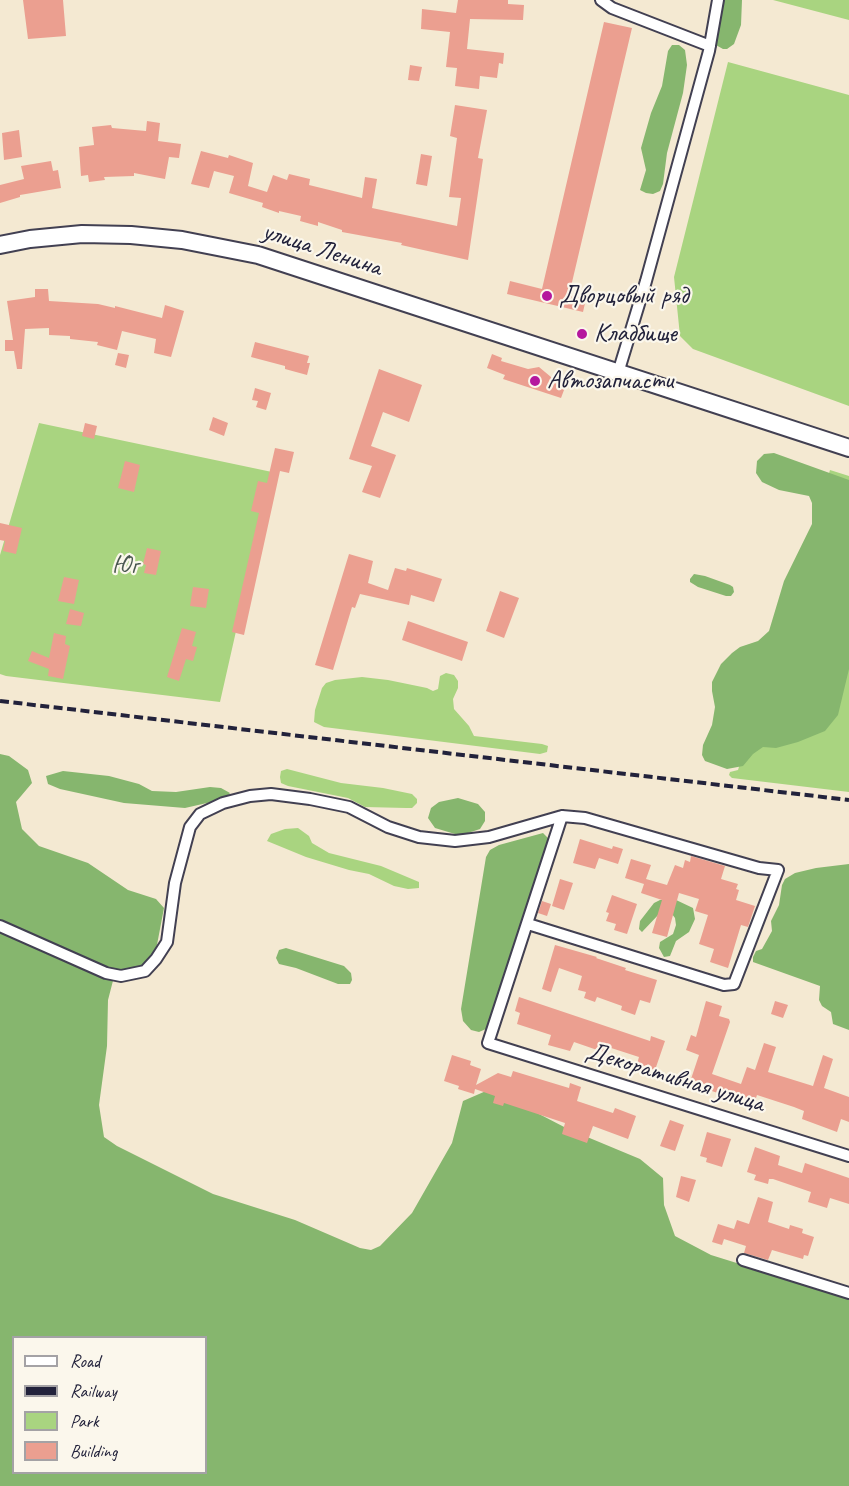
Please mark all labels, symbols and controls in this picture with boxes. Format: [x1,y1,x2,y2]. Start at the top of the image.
street label: улица Ленина [259,216,385,284]
place label: Дворцовый ряд [559,280,688,312]
marker: Дворцовый ряд [540,289,554,303]
place label: Кладбище [594,318,677,350]
marker: Кладбище [575,327,589,341]
place label: Автозапчасти [547,365,673,397]
marker: Автозапчасти [528,374,542,388]
park label: Юг [112,550,138,582]
street label: Декоративная улица [582,1036,768,1120]
legend [12,1336,207,1474]
text: Road [70,1350,100,1372]
text: Railway [70,1380,117,1402]
text: Park [70,1410,99,1432]
text: Building [70,1440,117,1462]

